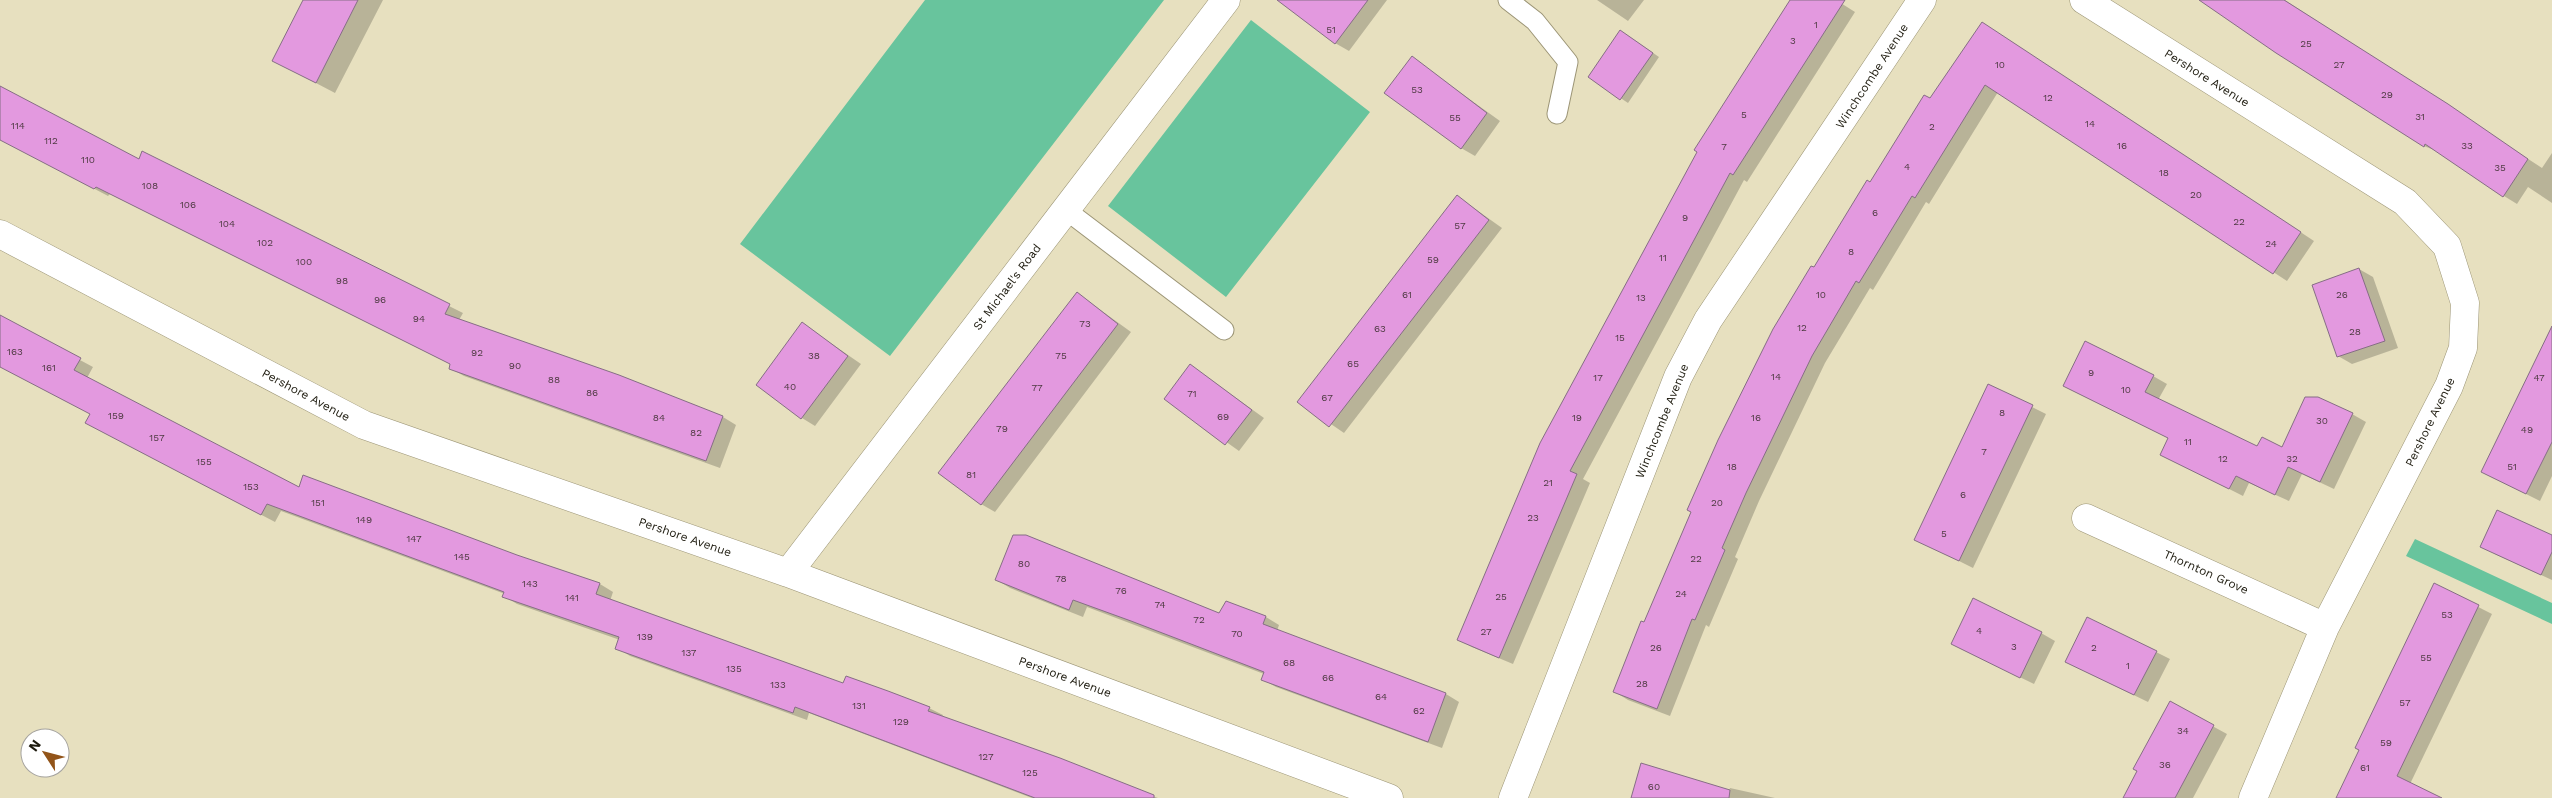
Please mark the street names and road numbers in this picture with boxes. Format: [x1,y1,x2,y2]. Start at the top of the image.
street label: Winchcombe Avenue [1833,21,1911,131]
street label: Pershore Avenue [2162,46,2252,110]
street label: St Michael's Road [970,241,1044,333]
street label: Winchcombe Avenue [1633,362,1691,480]
street label: Pershore Avenue [260,366,352,424]
street label: Pershore Avenue [2402,375,2458,469]
street label: Pershore Avenue [637,515,733,560]
street label: Thornton Grove [2161,547,2251,597]
street label: Pershore Avenue [1017,654,1113,700]

